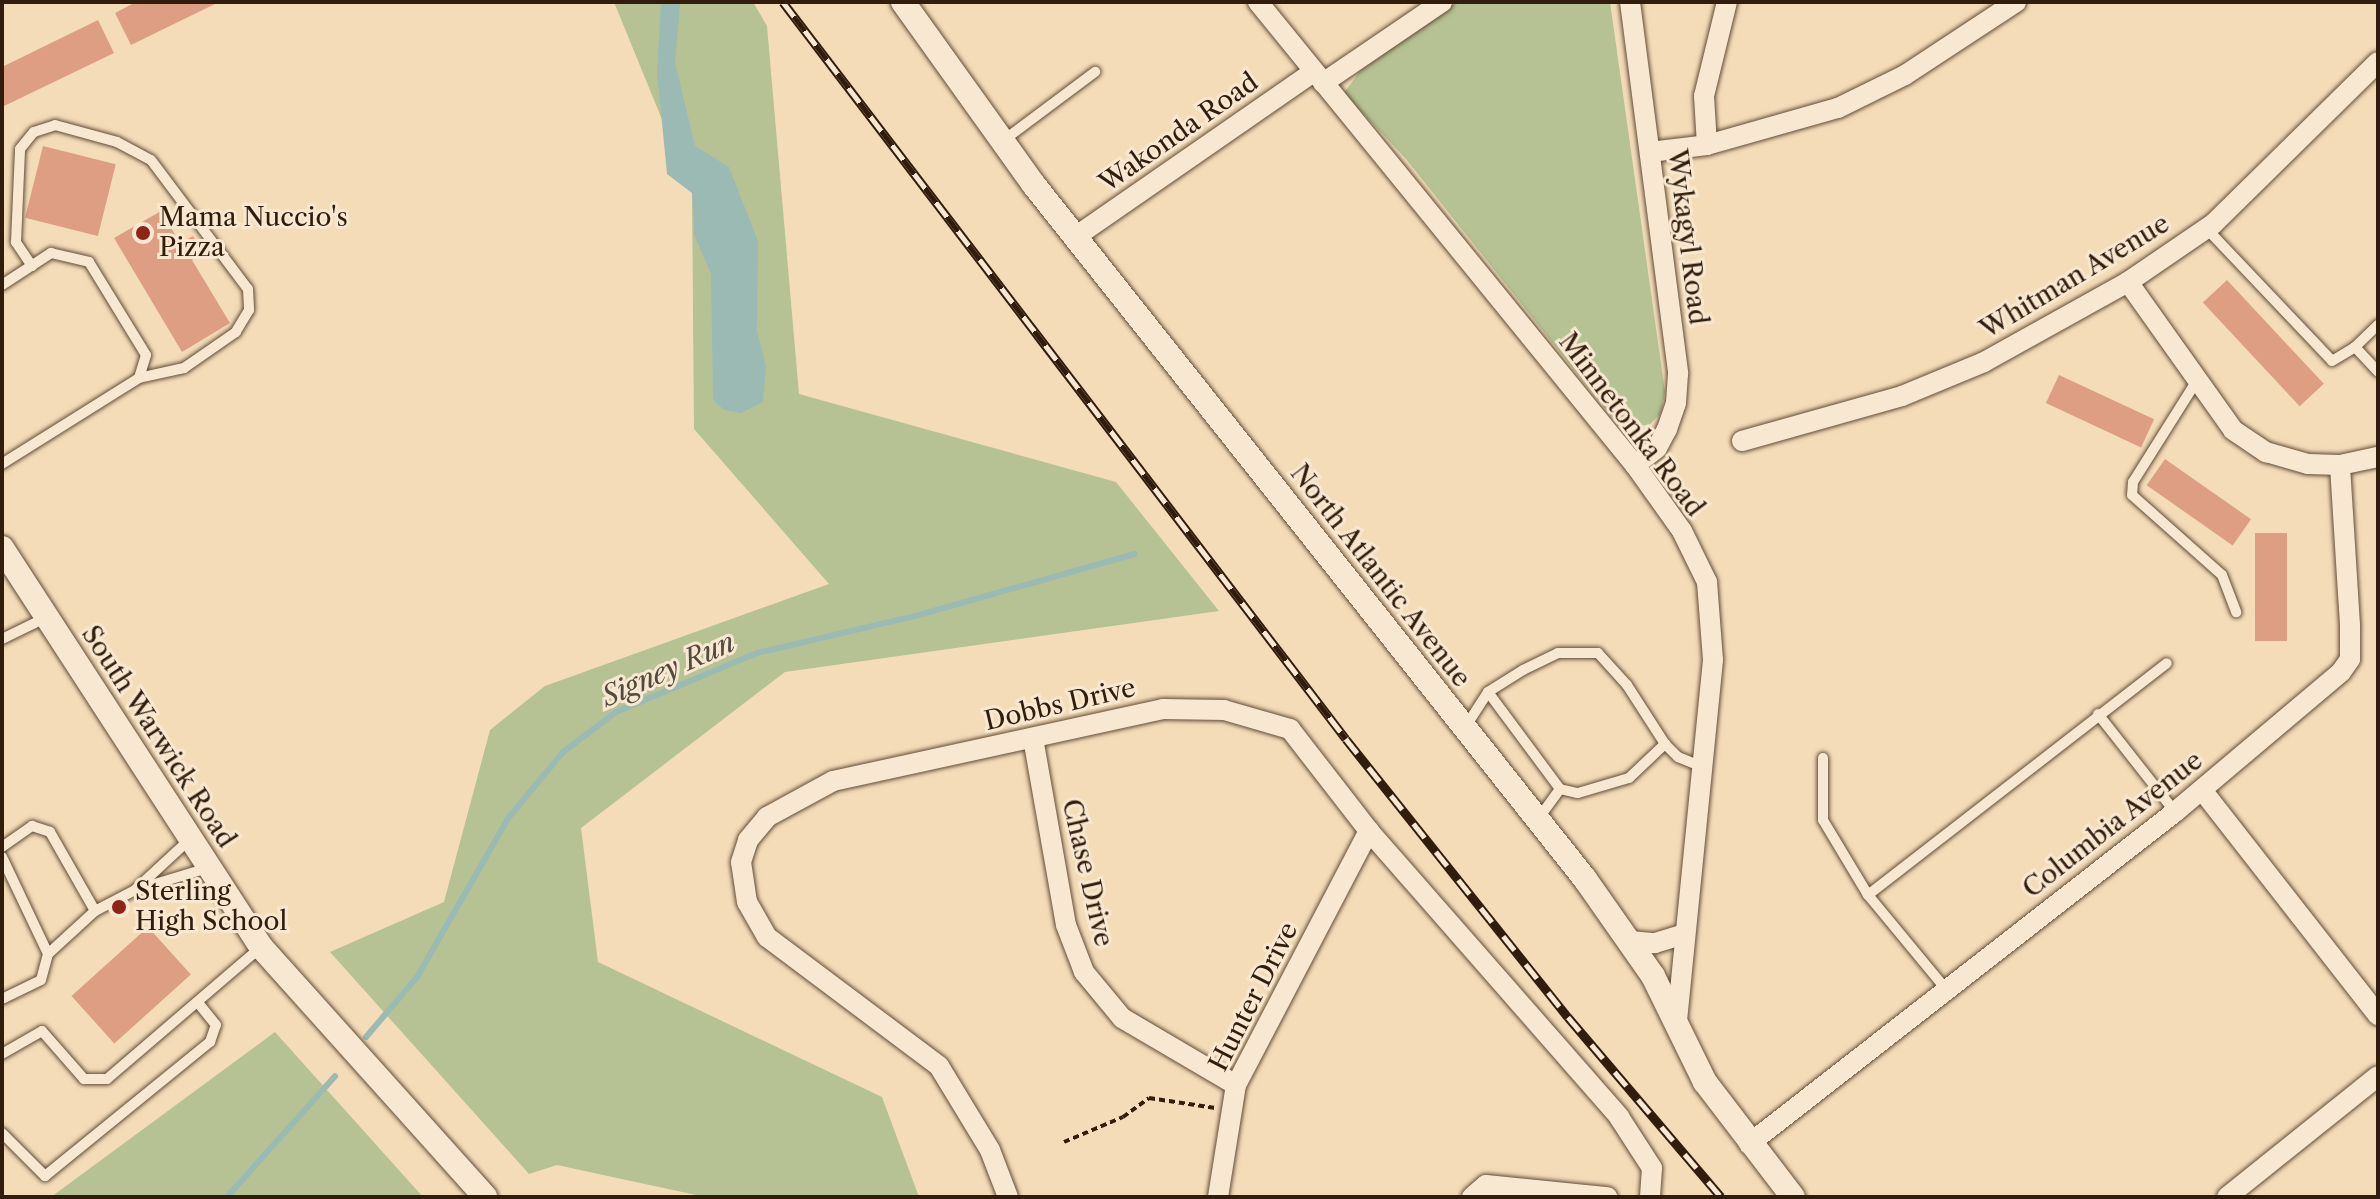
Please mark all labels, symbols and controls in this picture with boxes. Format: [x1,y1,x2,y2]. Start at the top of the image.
street label: Wakonda Road [1094,67,1264,199]
street label: Wykagyl Road [1661,147,1713,327]
place label: Mama Nuccio's Pizza [159,202,348,264]
street label: Whitman Avenue [1974,208,2176,346]
marker: Mama Nuccio's Pizza [134,224,152,242]
street label: Minnetonka Road [1552,327,1710,523]
street label: North Atlantic Avenue [1283,458,1477,694]
street label: South Warwick Road [74,619,242,855]
water label: Signey Run [596,625,740,713]
street label: Dobbs Drive [981,672,1139,738]
street label: Columbia Avenue [2016,745,2210,905]
street label: Chase Drive [1055,796,1119,950]
place label: Sterling High School [135,876,287,938]
marker: Sterling High School [110,898,128,916]
street label: Hunter Drive [1203,917,1305,1077]

